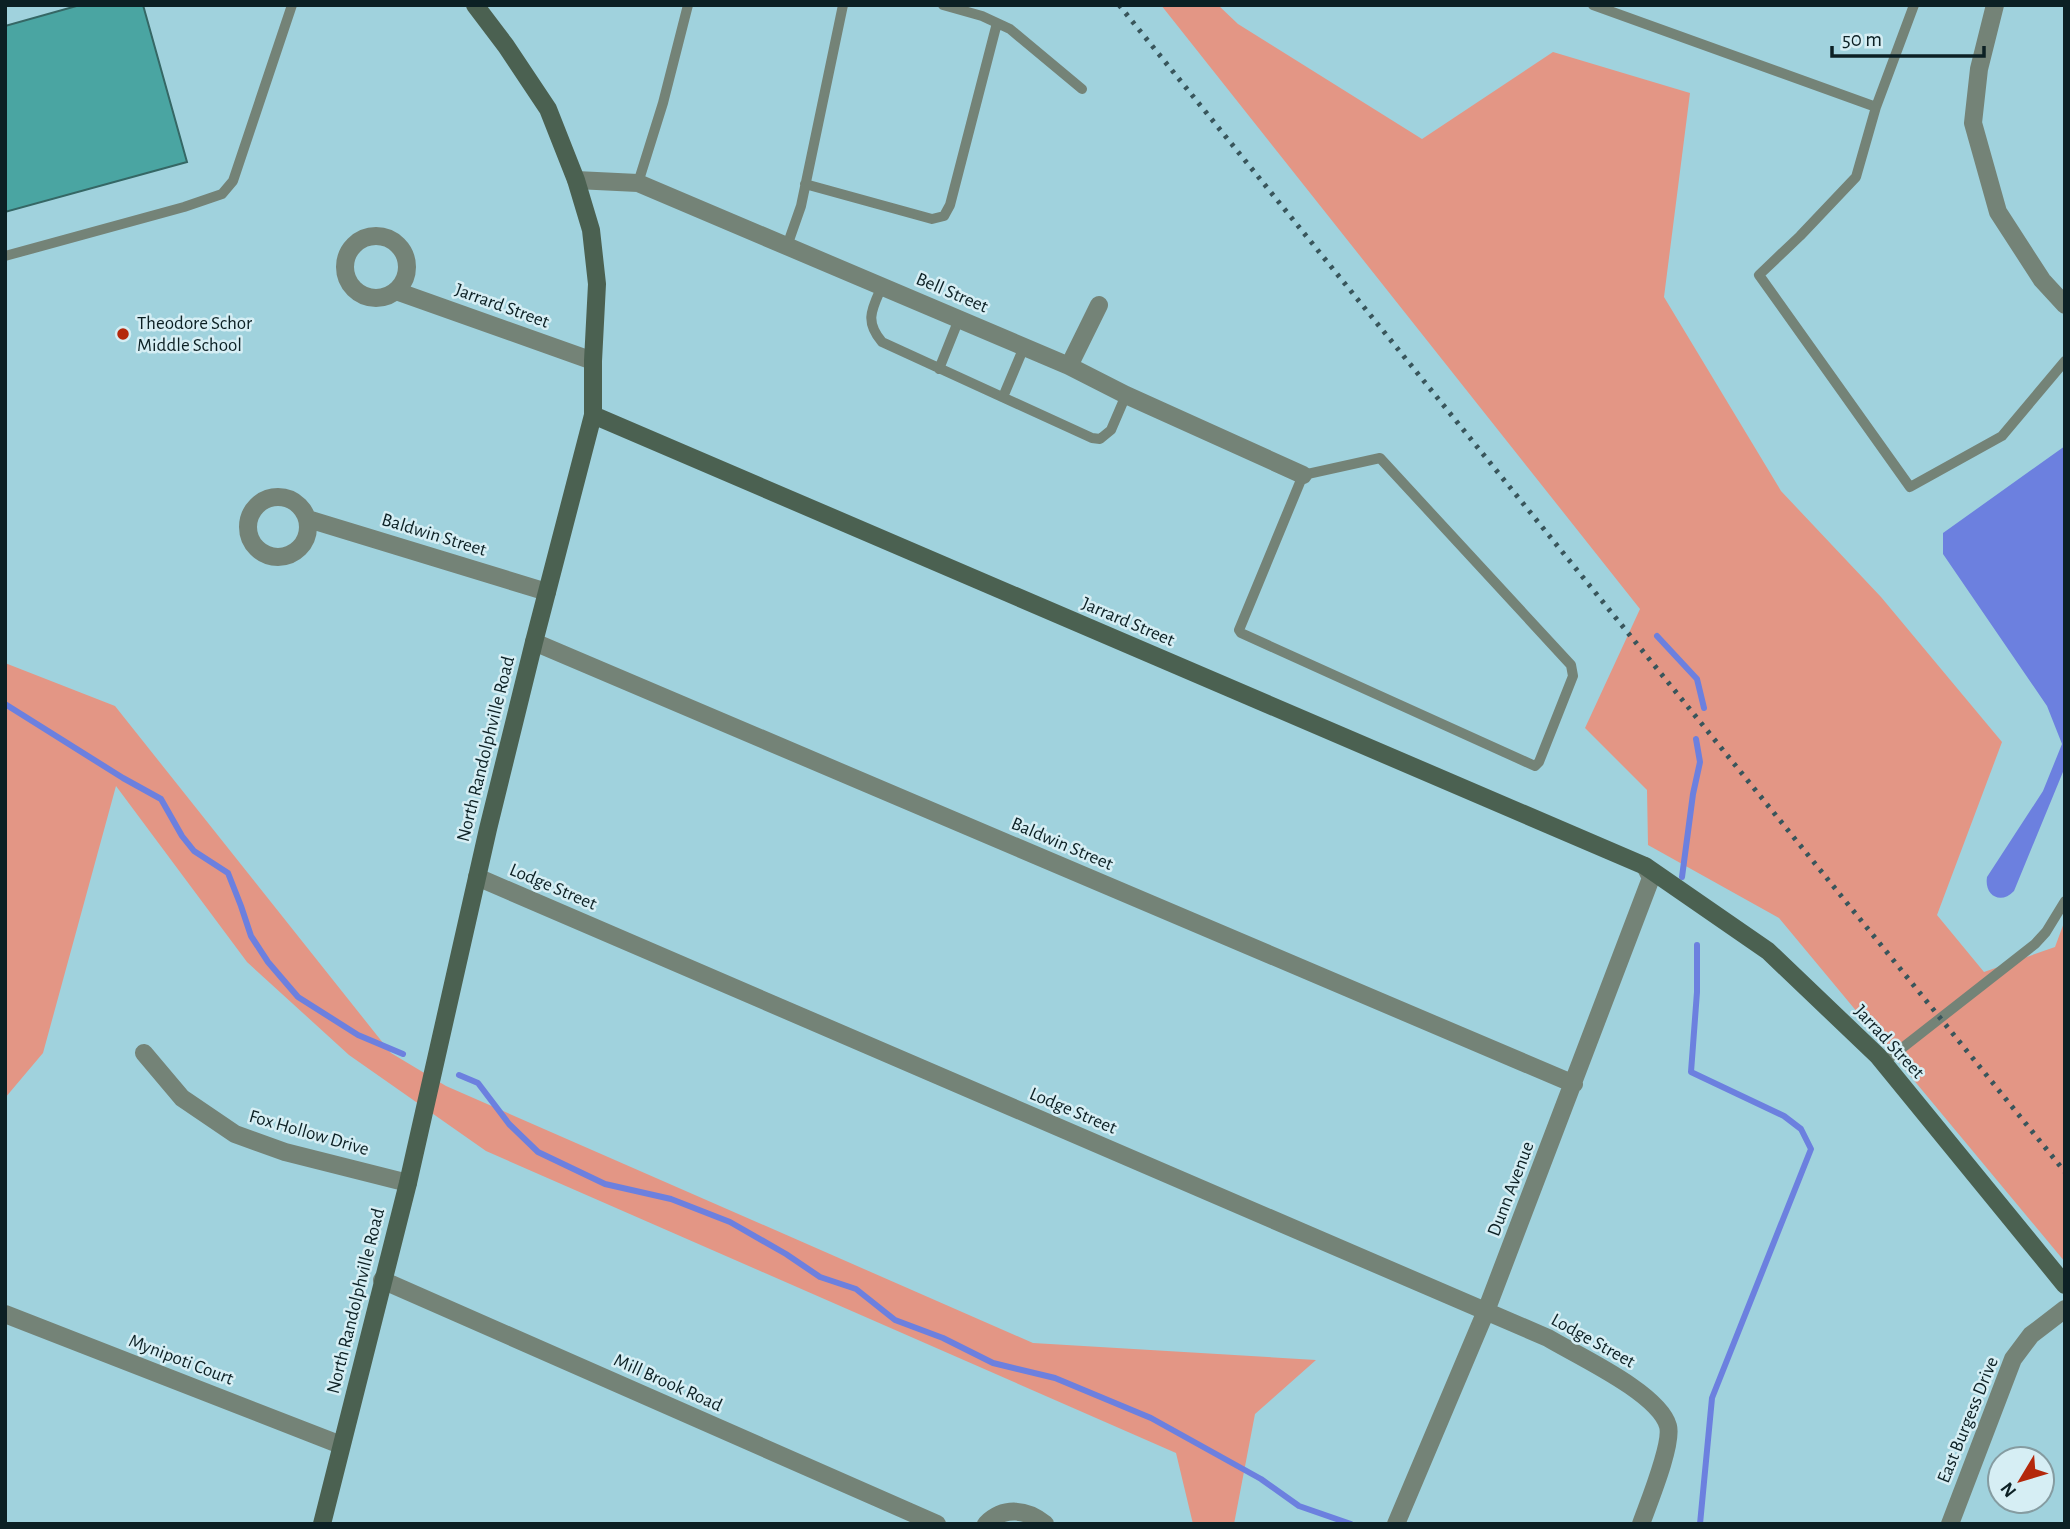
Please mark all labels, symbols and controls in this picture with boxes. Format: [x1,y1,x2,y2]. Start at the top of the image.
scale bar [1832,14,1984,58]
text: 50 m [1842,29,1882,50]
street label: Bell Street [913,269,991,317]
street label: Jarrard Street [452,280,552,332]
place label: Theodore Schor Middle School [137,314,252,355]
marker: Theodore Schor Middle School [115,326,131,342]
street label: Baldwin Street [379,510,489,560]
street label: Jarrard Street [1079,594,1177,650]
street label: North Randolphville Road [454,654,518,844]
street label: Baldwin Street [1008,814,1116,874]
street label: Lodge Street [507,860,599,914]
street label: Jarrad Street [1850,1002,1928,1082]
street label: Lodge Street [1027,1084,1119,1138]
street label: Fox Hollow Drive [247,1107,371,1159]
street label: Dunn Avenue [1484,1139,1538,1239]
street label: North Randolphville Road [324,1206,388,1396]
street label: Lodge Street [1548,1310,1638,1372]
street label: Mynipoti Court [126,1331,236,1389]
street label: Mill Brook Road [611,1351,725,1415]
street label: East Burgess Drive [1934,1354,2002,1486]
north arrow [1986,1445,2056,1515]
text: N [1997,1478,2020,1501]

